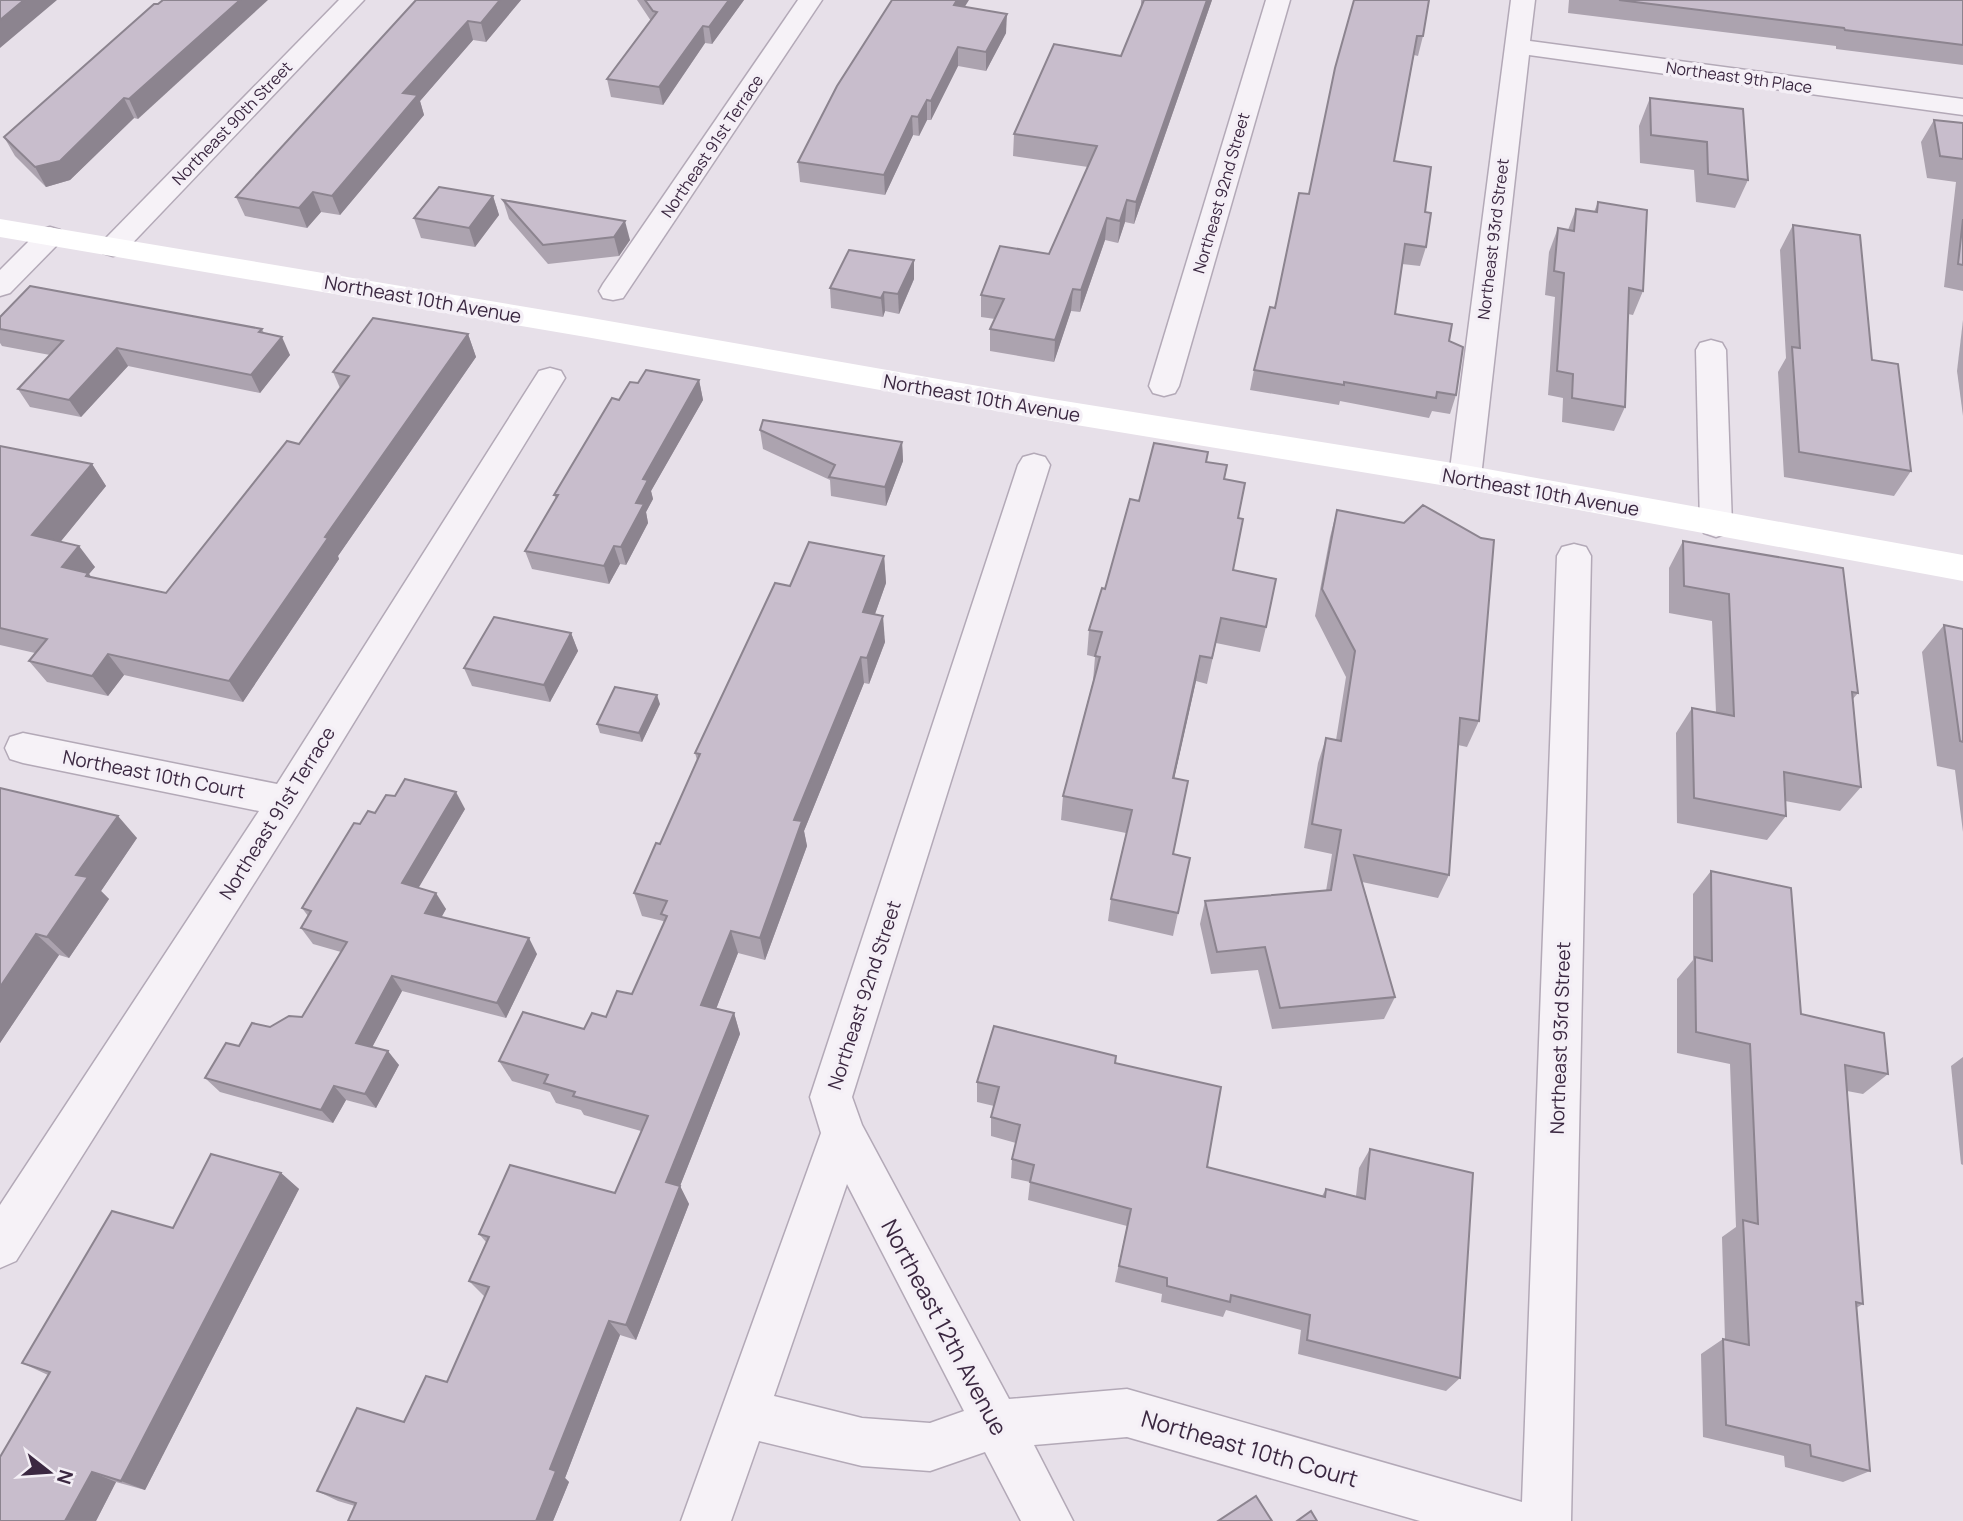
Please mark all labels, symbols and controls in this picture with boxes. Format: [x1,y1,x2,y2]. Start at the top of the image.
street label: Northeast 90th Street [167,56,297,190]
street label: Northeast 9th Place [1664,56,1814,98]
street label: Northeast 91st Terrace [656,70,768,222]
street label: Northeast 92nd Street [1187,110,1255,276]
street label: Northeast 93rd Street [1472,157,1514,321]
street label: Northeast 10th Avenue [322,269,524,329]
street label: Northeast 10th Avenue [881,368,1083,428]
street label: Northeast 10th Avenue [1440,462,1642,522]
street label: Northeast 91st Terrace [213,721,341,905]
street label: Northeast 10th Court [61,744,247,804]
street label: Northeast 92nd Street [821,897,907,1093]
street label: Northeast 93rd Street [1544,941,1576,1135]
street label: Northeast 12th Avenue [874,1213,1016,1441]
street label: Northeast 10th Court [1138,1402,1362,1494]
north arrow [14,1437,84,1507]
text: N [51,1467,80,1487]

